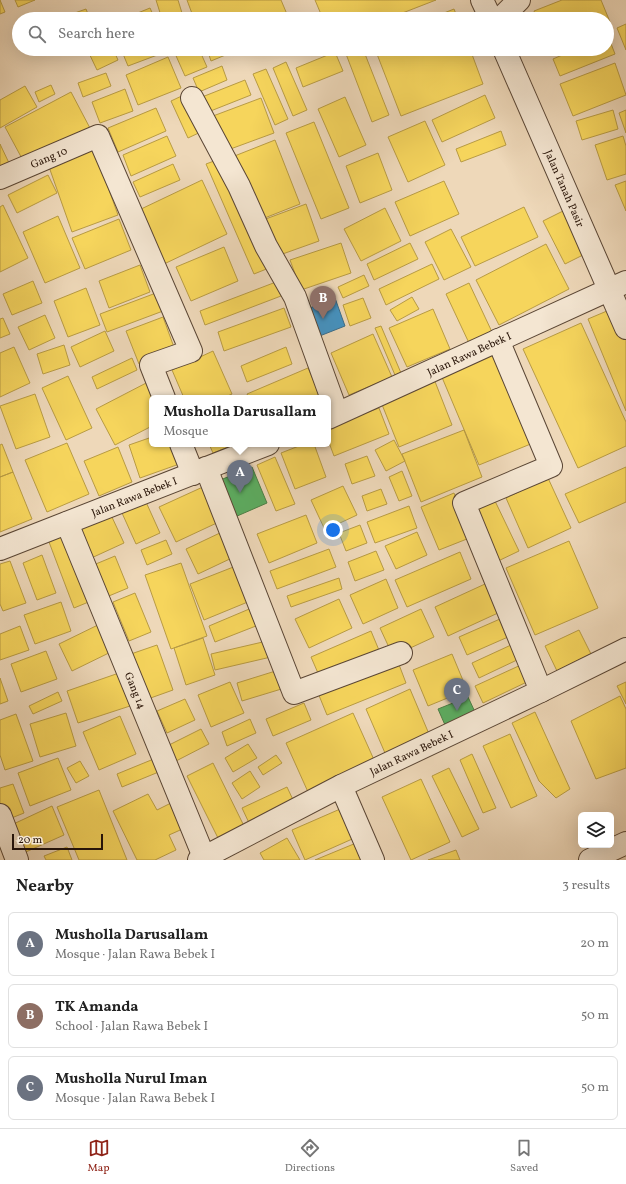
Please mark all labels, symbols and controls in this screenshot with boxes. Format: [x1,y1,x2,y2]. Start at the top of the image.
search box [12,12,614,56]
icon: search [26,23,48,45]
text: Search here [58,24,135,45]
street label: Gang 10 [28,144,70,173]
street label: Jalan Tanah Pasir [540,148,587,230]
pin: B [310,286,336,319]
street label: Jalan Rawa Bebek I [425,329,514,381]
popup [149,395,331,447]
text: Musholla Darusallam [163,402,317,423]
text: Mosque [163,423,208,441]
pin: A [227,460,253,493]
street label: Jalan Rawa Bebek I [90,474,180,521]
your location [323,520,343,540]
street label: Gang 14 [120,670,149,712]
pin: C [444,678,470,711]
street label: Jalan Rawa Bebek I [368,728,456,780]
map controls [578,812,614,848]
button: layers [578,812,614,848]
scale bar [12,832,103,851]
text: 20 m [18,833,42,848]
text: Nearby [16,875,74,898]
text: 3 results [562,877,610,895]
text: Musholla Darusallam [55,925,208,946]
text: A [25,935,35,953]
text: 20 m [580,935,609,953]
text: Mosque · Jalan Rawa Bebek I [55,946,215,964]
text: TK Amanda [55,997,139,1018]
text: B [26,1007,34,1025]
text: 50 m [581,1007,609,1025]
text: School · Jalan Rawa Bebek I [55,1018,208,1036]
text: Musholla Nurul Iman [55,1069,207,1090]
text: C [26,1079,34,1097]
text: 50 m [581,1079,609,1097]
text: Mosque · Jalan Rawa Bebek I [55,1090,215,1108]
tab: Map [88,1137,110,1176]
tab: Directions [285,1137,335,1176]
tab: Saved [510,1137,538,1176]

